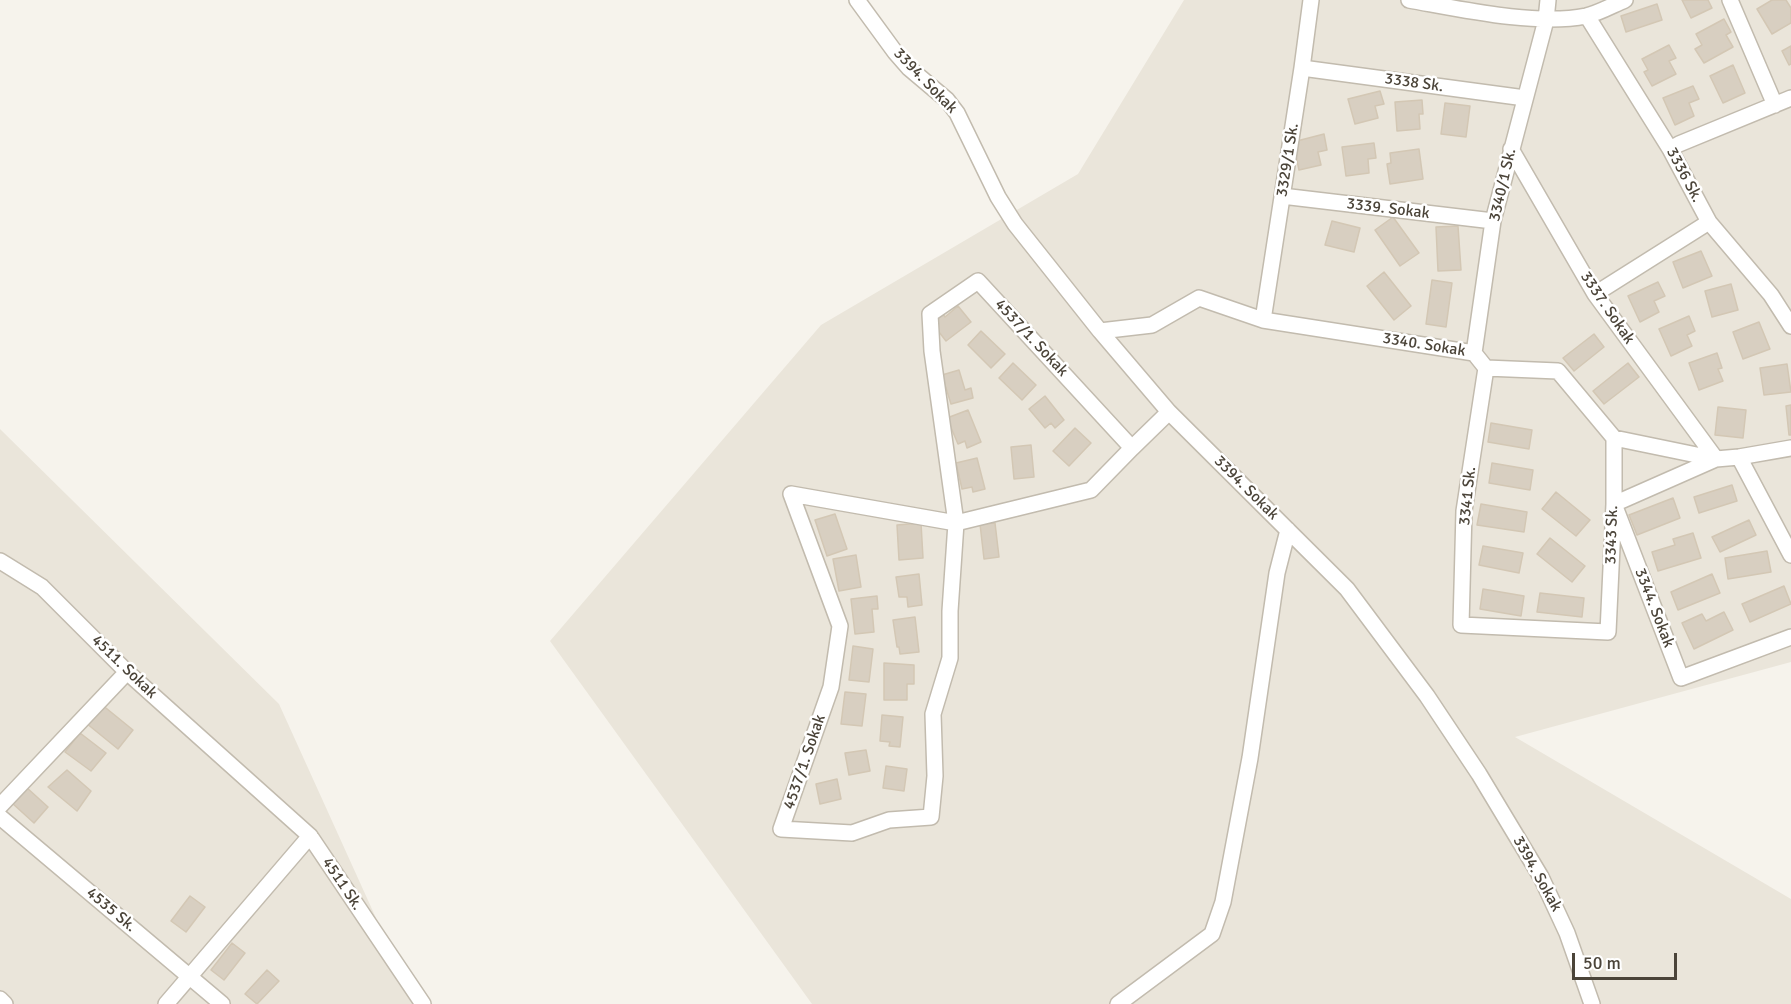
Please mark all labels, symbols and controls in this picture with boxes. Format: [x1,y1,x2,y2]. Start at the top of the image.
street label: 3394. Sokak [889,44,961,118]
street label: 3338 Sk. [1383,69,1445,97]
street label: 3329/1 Sk. [1273,122,1303,198]
street label: 3336 Sk. [1662,144,1706,206]
street label: 3340/1 Sk. [1485,147,1521,223]
street label: 3339. Sokak [1345,194,1431,224]
street label: 3337. Sokak [1576,268,1638,348]
street label: 4537/1. Sokak [990,295,1072,381]
street label: 3340. Sokak [1381,329,1467,361]
street label: 3394. Sokak [1210,452,1282,524]
street label: 3341 Sk. [1455,466,1481,526]
street label: 3343 Sk. [1601,505,1623,565]
street label: 3344. Sokak [1630,566,1678,650]
street label: 4511. Sokak [87,631,161,703]
street label: 4537/1. Sokak [780,712,830,812]
street label: 3394. Sokak [1508,833,1566,915]
street label: 4511 Sk. [317,854,367,914]
street label: 4535 Sk. [82,884,140,936]
scale bar [1575,941,1680,979]
text: 50 m [1583,952,1621,974]

